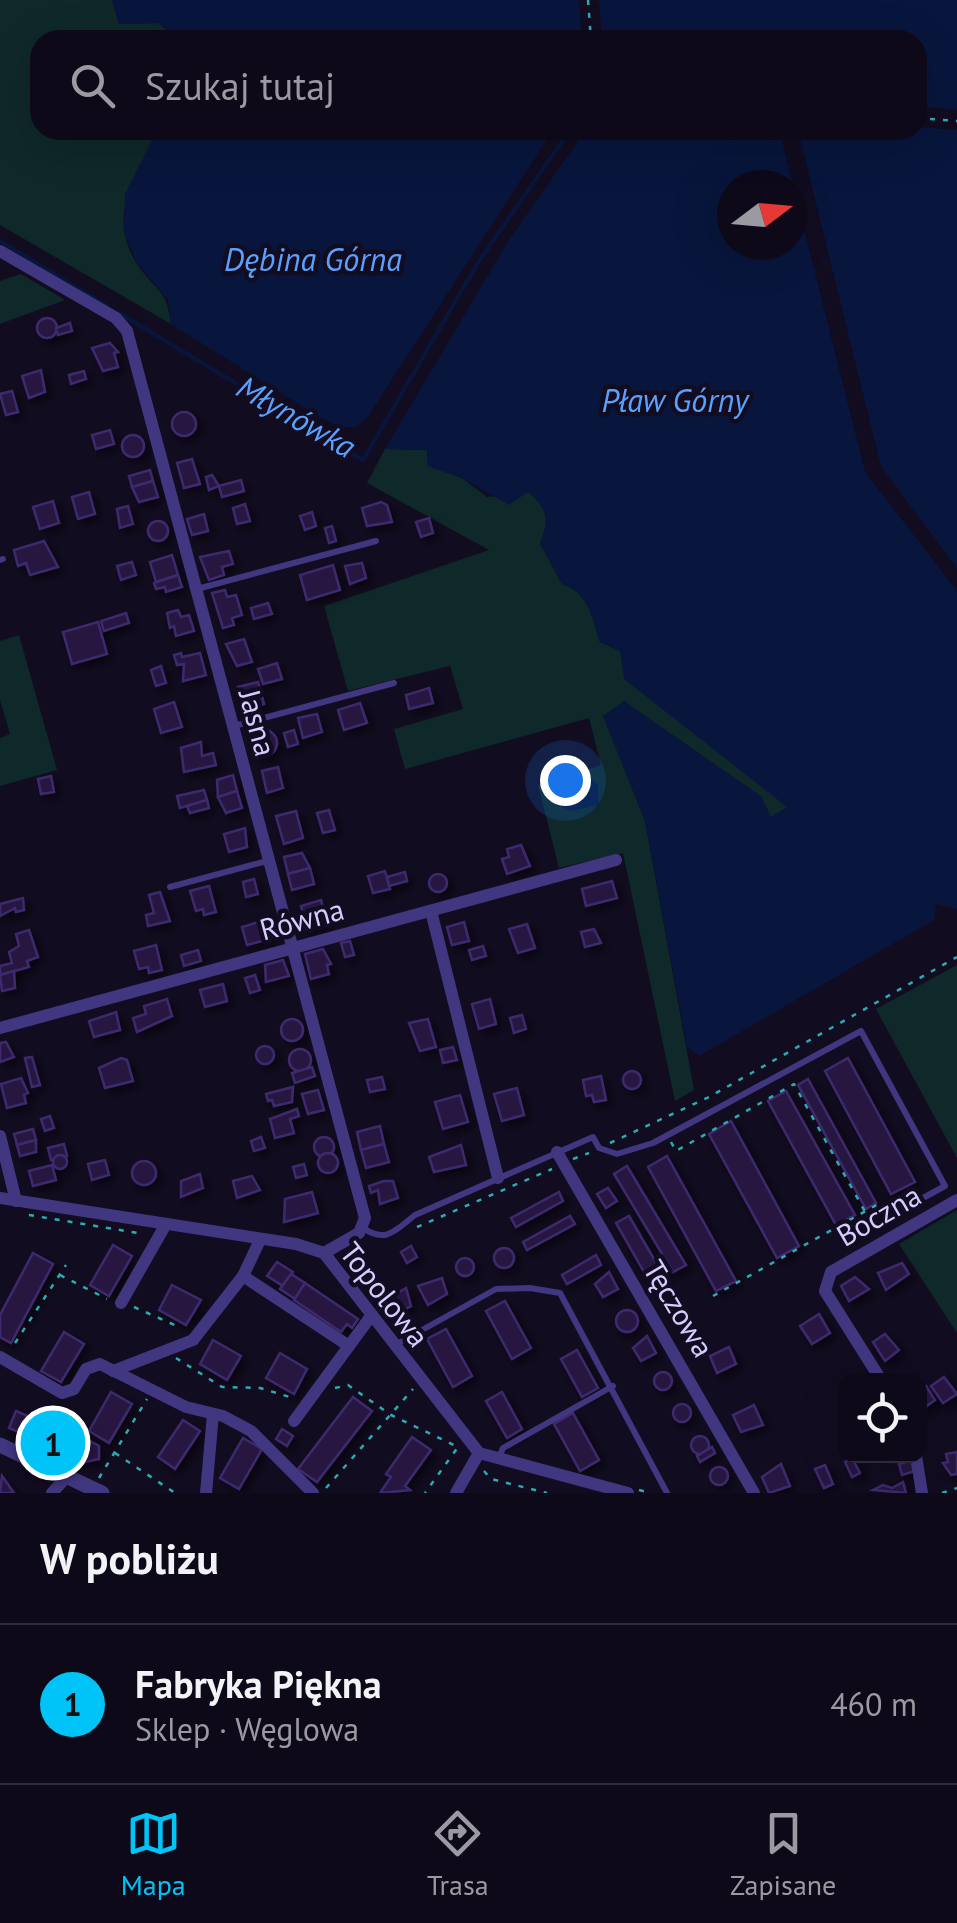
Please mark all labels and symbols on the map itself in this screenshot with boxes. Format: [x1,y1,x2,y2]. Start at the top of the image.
north arrow [717,170,807,260]
water label: Dębina Górna [224,238,402,280]
water label: Młynówka [230,365,364,467]
water label: Pław Górny [602,379,750,421]
street label: Jasna [230,683,286,760]
your location [540,755,591,806]
street label: Równa [255,889,348,948]
street label: Boczna [829,1175,928,1254]
street label: Topolowa [332,1234,438,1354]
street label: Tęczowa [635,1253,723,1364]
pin: 1 [20,1406,86,1480]

